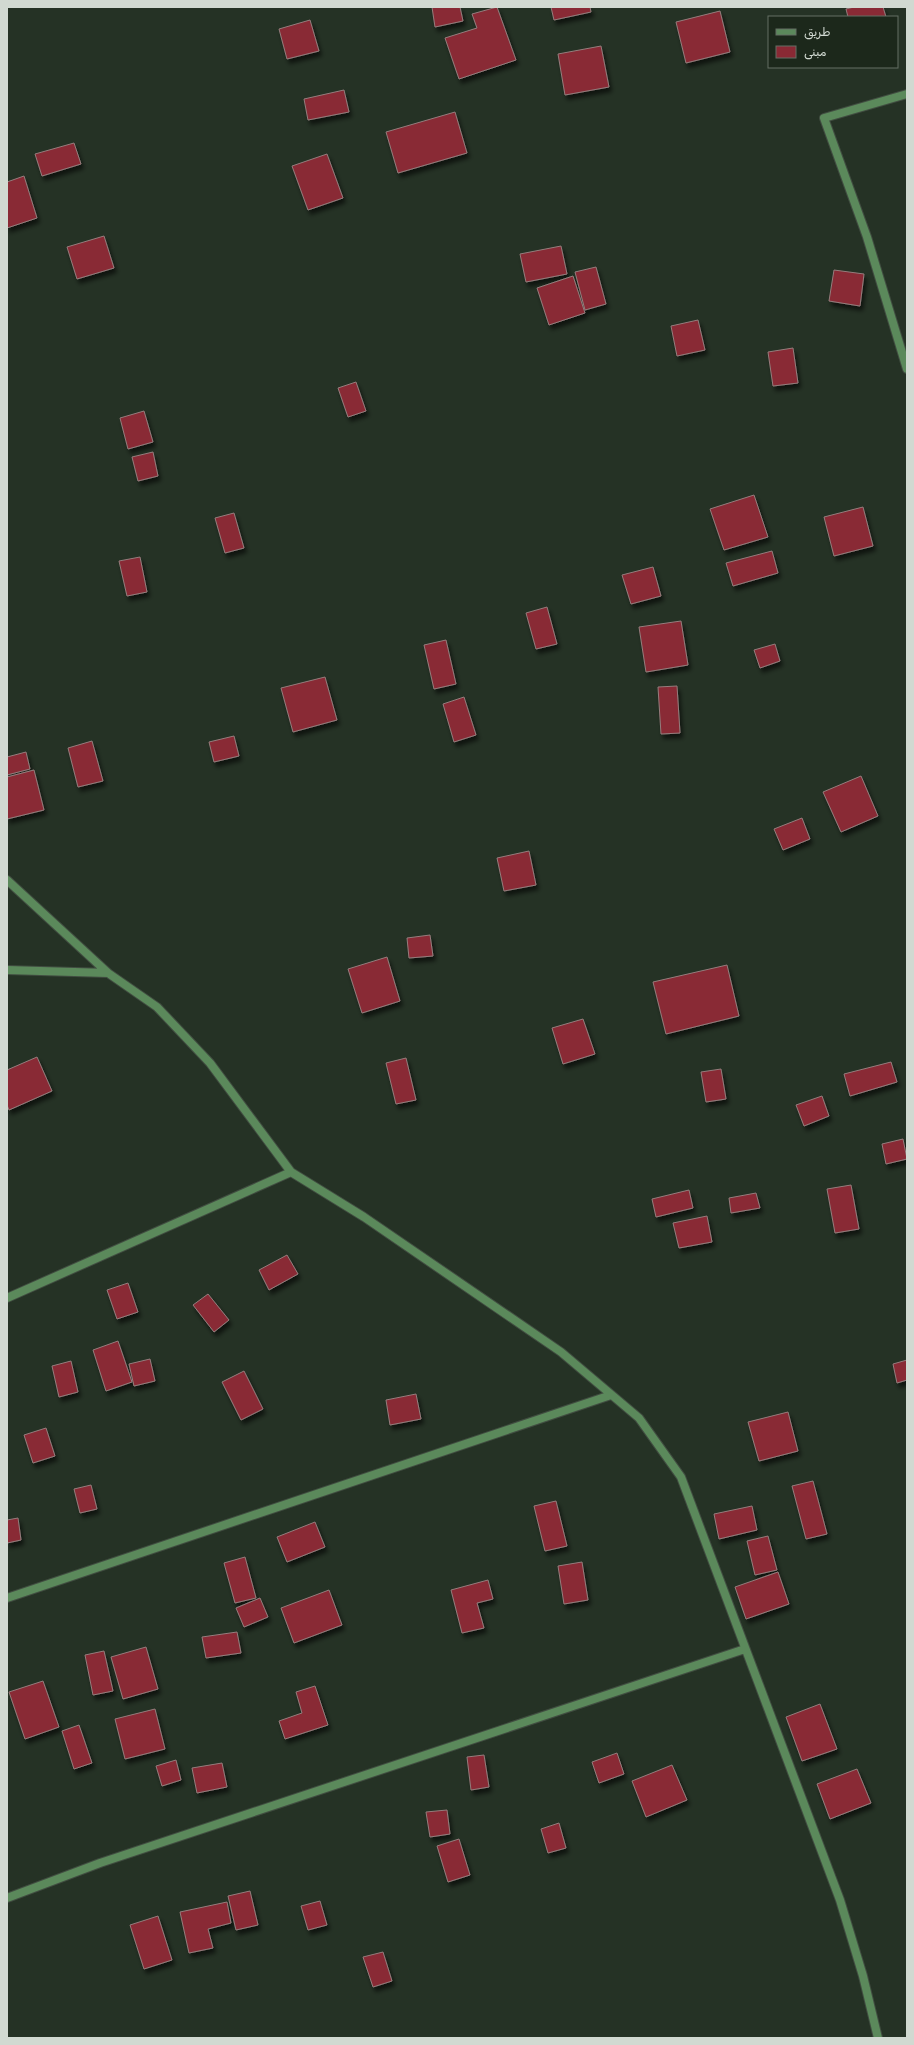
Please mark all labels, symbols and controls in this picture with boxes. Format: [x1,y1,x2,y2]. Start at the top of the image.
legend [768,16,898,68]
text: طريق [804,25,830,40]
text: مبنى [804,45,827,60]

